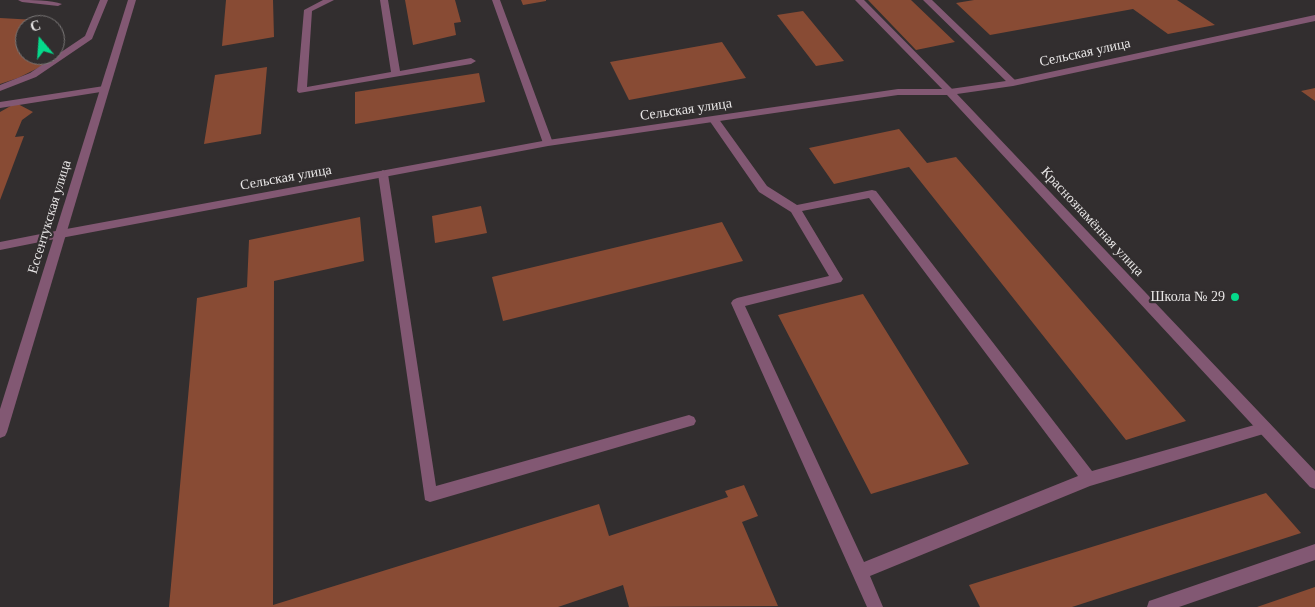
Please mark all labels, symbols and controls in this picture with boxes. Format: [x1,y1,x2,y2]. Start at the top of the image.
north arrow [15,15,65,65]
text: С [28,18,43,35]
street label: Сельская улица [1038,35,1132,71]
street label: Сельская улица [639,95,733,125]
street label: Ессентукская улица [25,158,75,276]
street label: Сельская улица [239,162,333,194]
street label: Краснознамённая улица [1037,164,1147,280]
place label: Школа № 29 [1150,289,1225,305]
marker: Школа № 29 [1229,291,1241,303]

